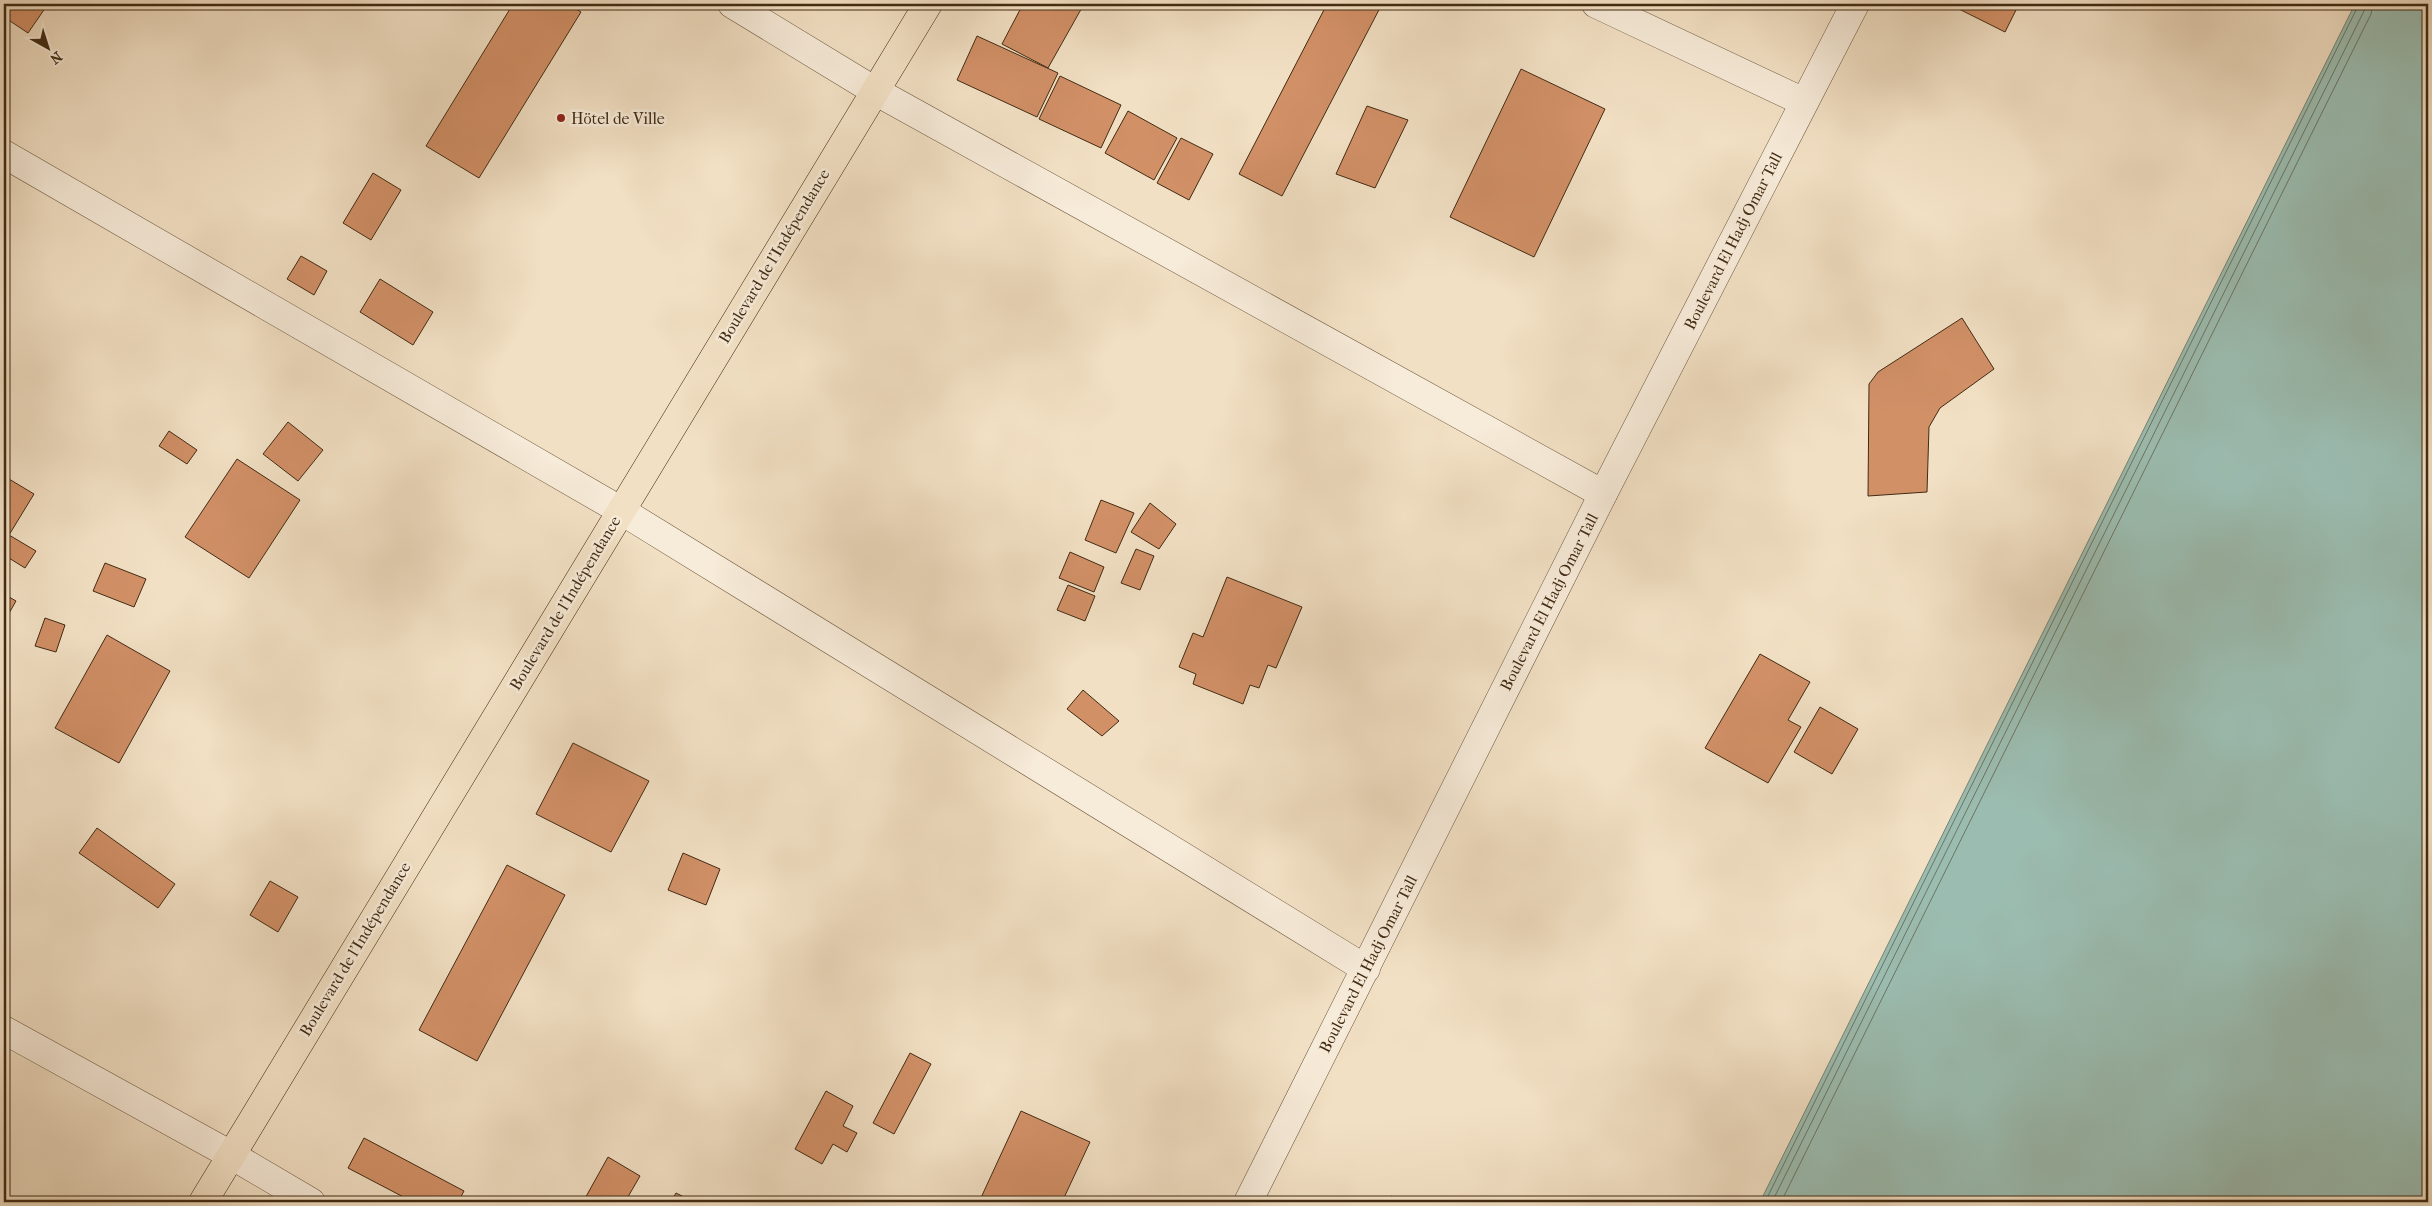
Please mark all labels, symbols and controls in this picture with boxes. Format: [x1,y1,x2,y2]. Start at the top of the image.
north arrow [22,22,72,72]
text: N [46,48,65,68]
place label: Hötel de Ville [571,109,665,128]
marker: Hötel de Ville [555,112,567,124]
street label: Boulevard El Hadj Omar Tall [1680,149,1786,333]
street label: Boulevard de l'Indépendance [714,165,834,346]
street label: Boulevard El Hadj Omar Tall [1496,510,1602,694]
street label: Boulevard de l'Indépendance [505,512,625,693]
street label: Boulevard de l'Indépendance [295,858,415,1039]
street label: Boulevard El Hadj Omar Tall [1315,872,1421,1056]

